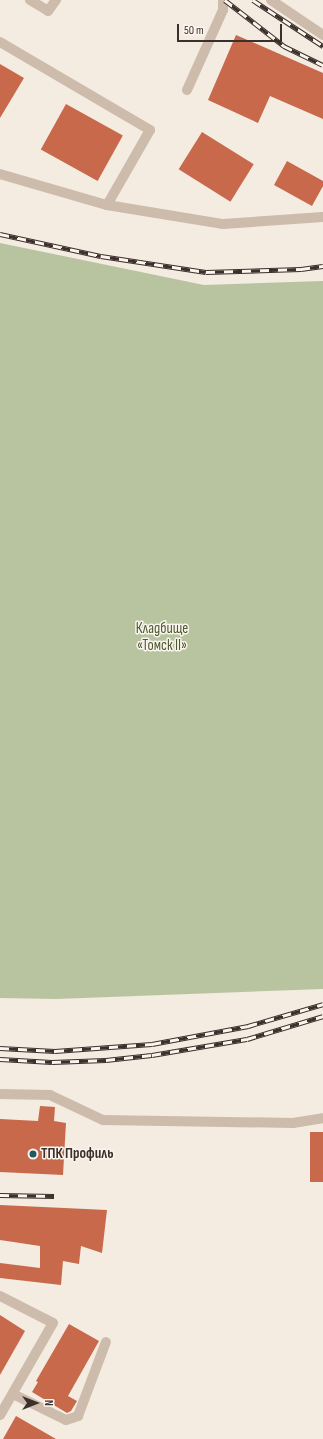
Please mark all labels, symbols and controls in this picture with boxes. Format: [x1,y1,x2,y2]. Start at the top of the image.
scale bar [179,16,284,42]
text: 50 m [184,23,204,38]
park label: Кладбище «Томск II» [136,619,188,654]
place label: ТПК Профиль [41,1145,113,1163]
marker: ТПК Профиль [28,1149,38,1159]
north arrow [16,1383,56,1423]
text: N [42,1400,55,1406]

